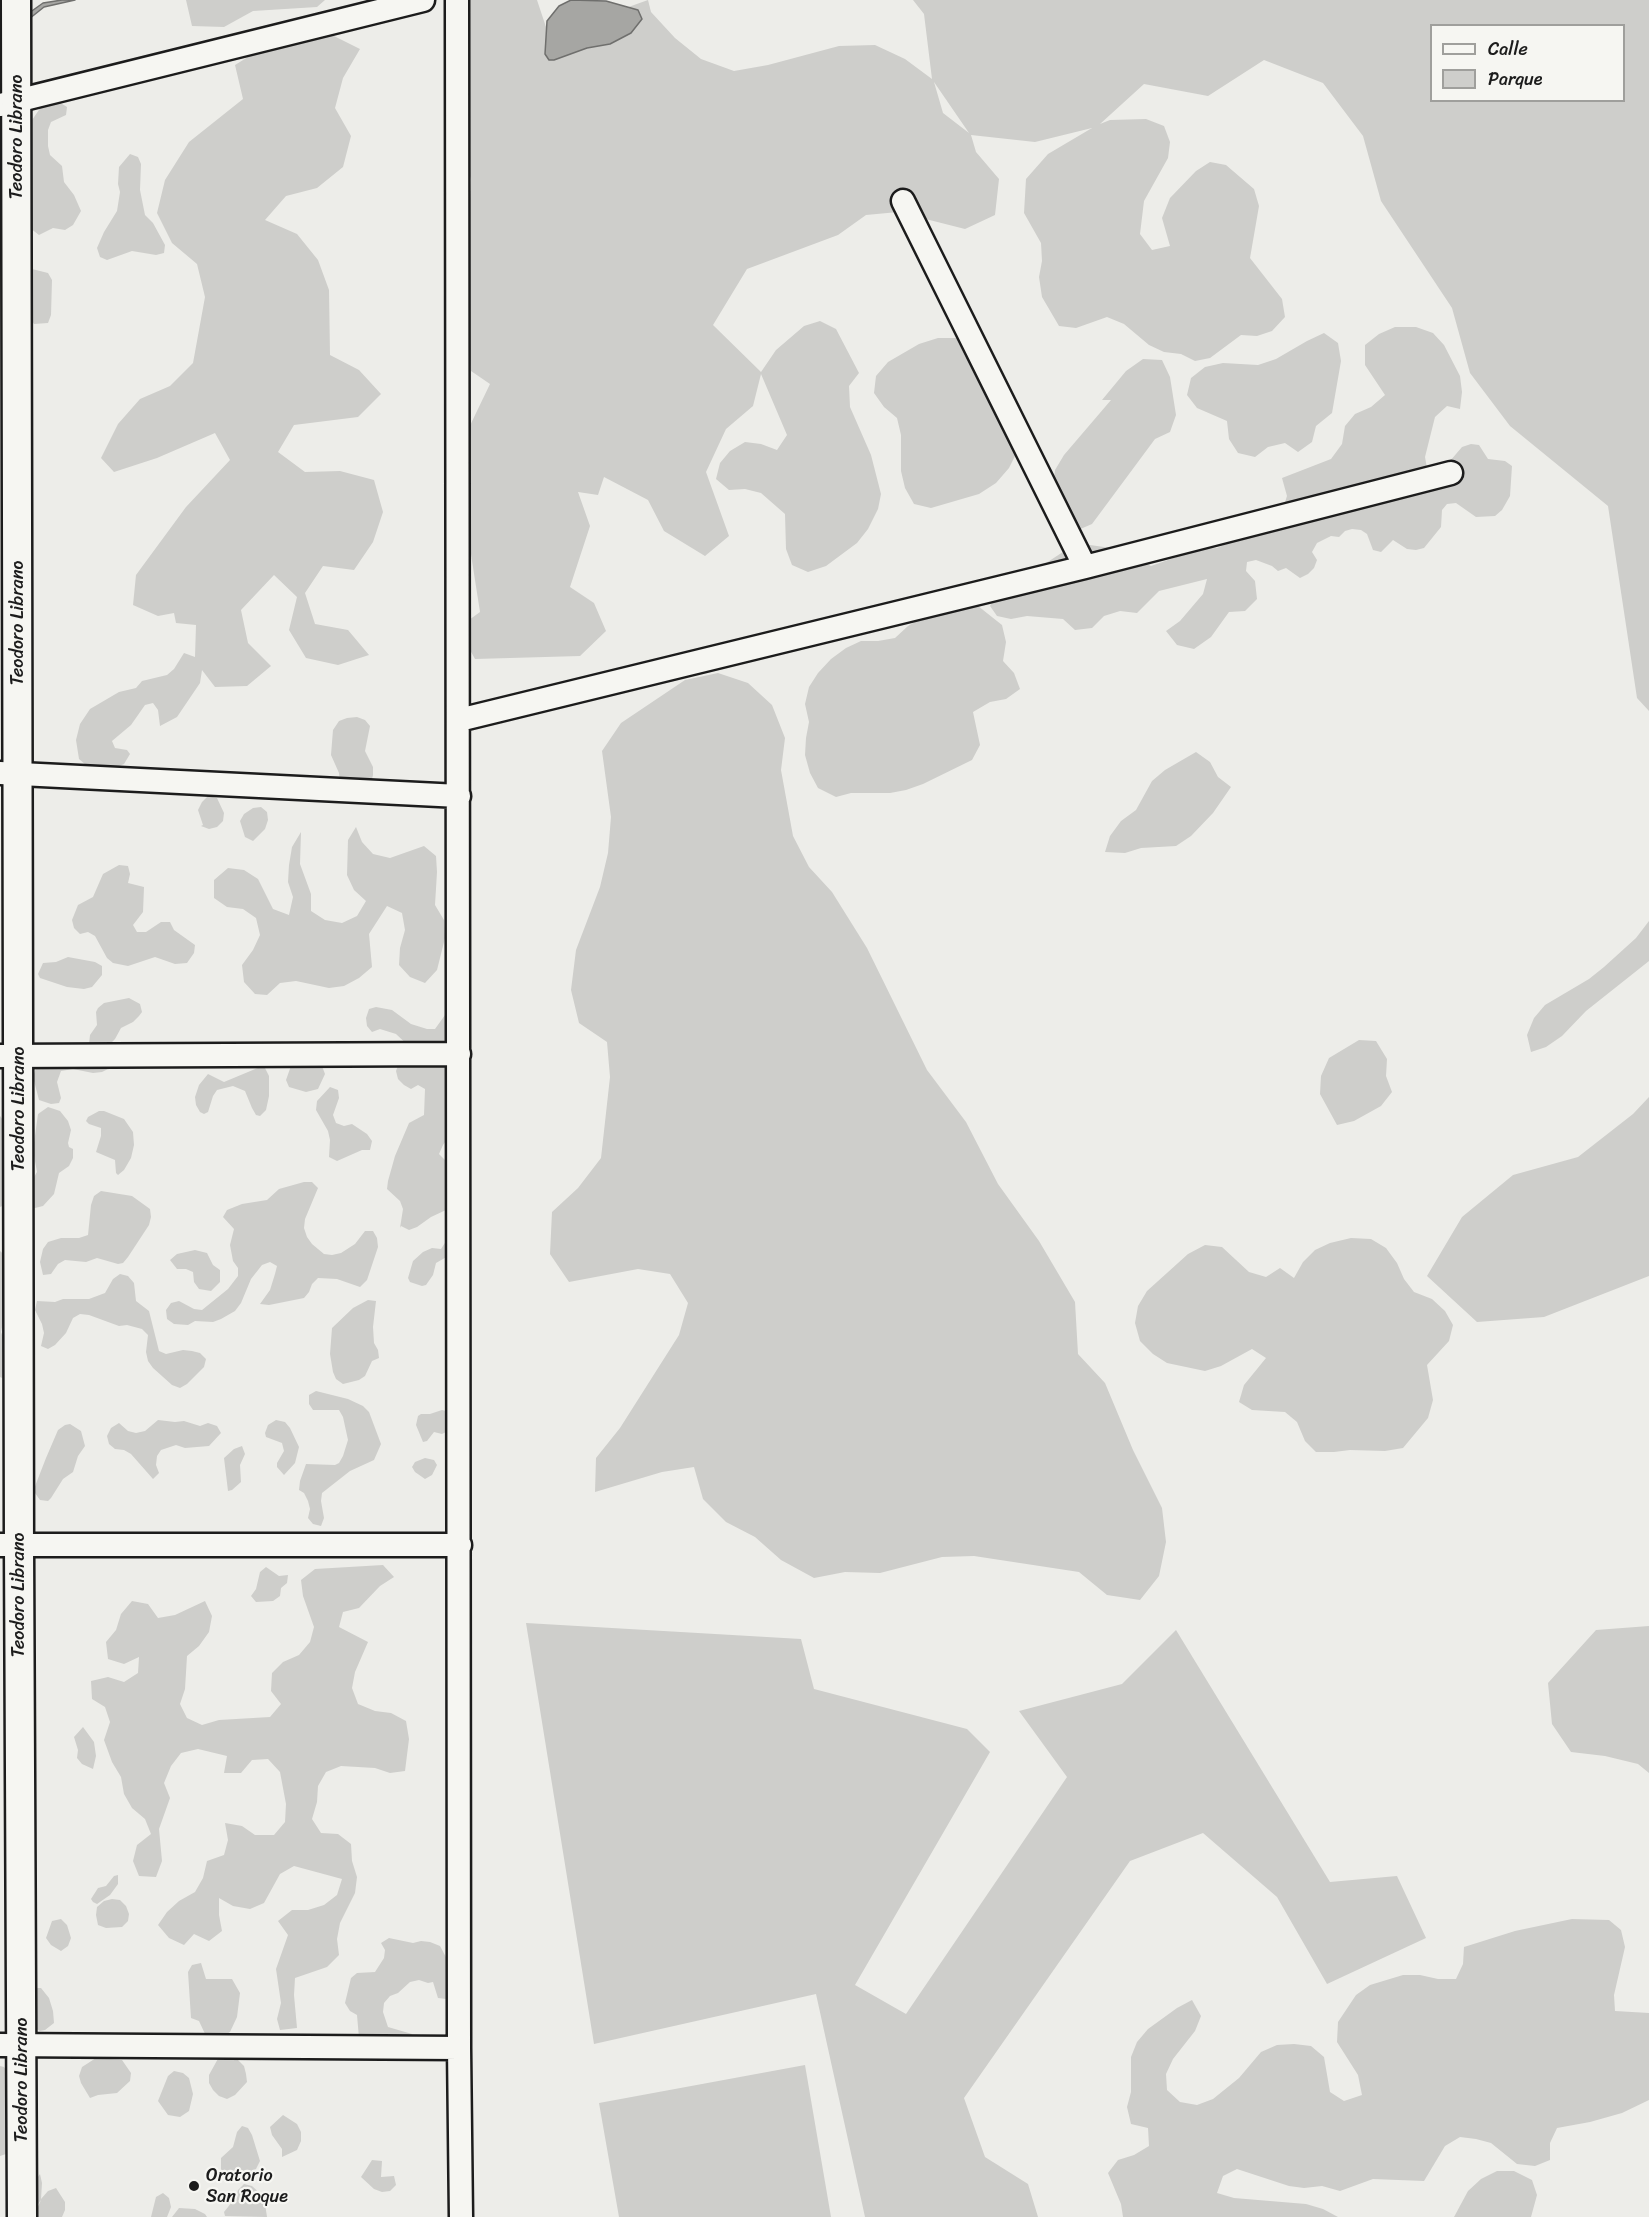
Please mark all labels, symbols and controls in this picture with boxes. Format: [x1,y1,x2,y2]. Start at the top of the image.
legend [1430,24,1625,102]
text: Calle [1488,33,1528,65]
text: Parque [1488,63,1542,95]
street label: Teodoro Librano [6,75,28,199]
street label: Teodoro Librano [7,561,29,685]
street label: Teodoro Librano [8,1047,30,1171]
street label: Teodoro Librano [8,1533,30,1657]
street label: Teodoro Librano [11,2018,33,2142]
place label: Oratorio San Roque [206,2165,288,2208]
marker: Oratorio San Roque [187,2179,201,2193]

